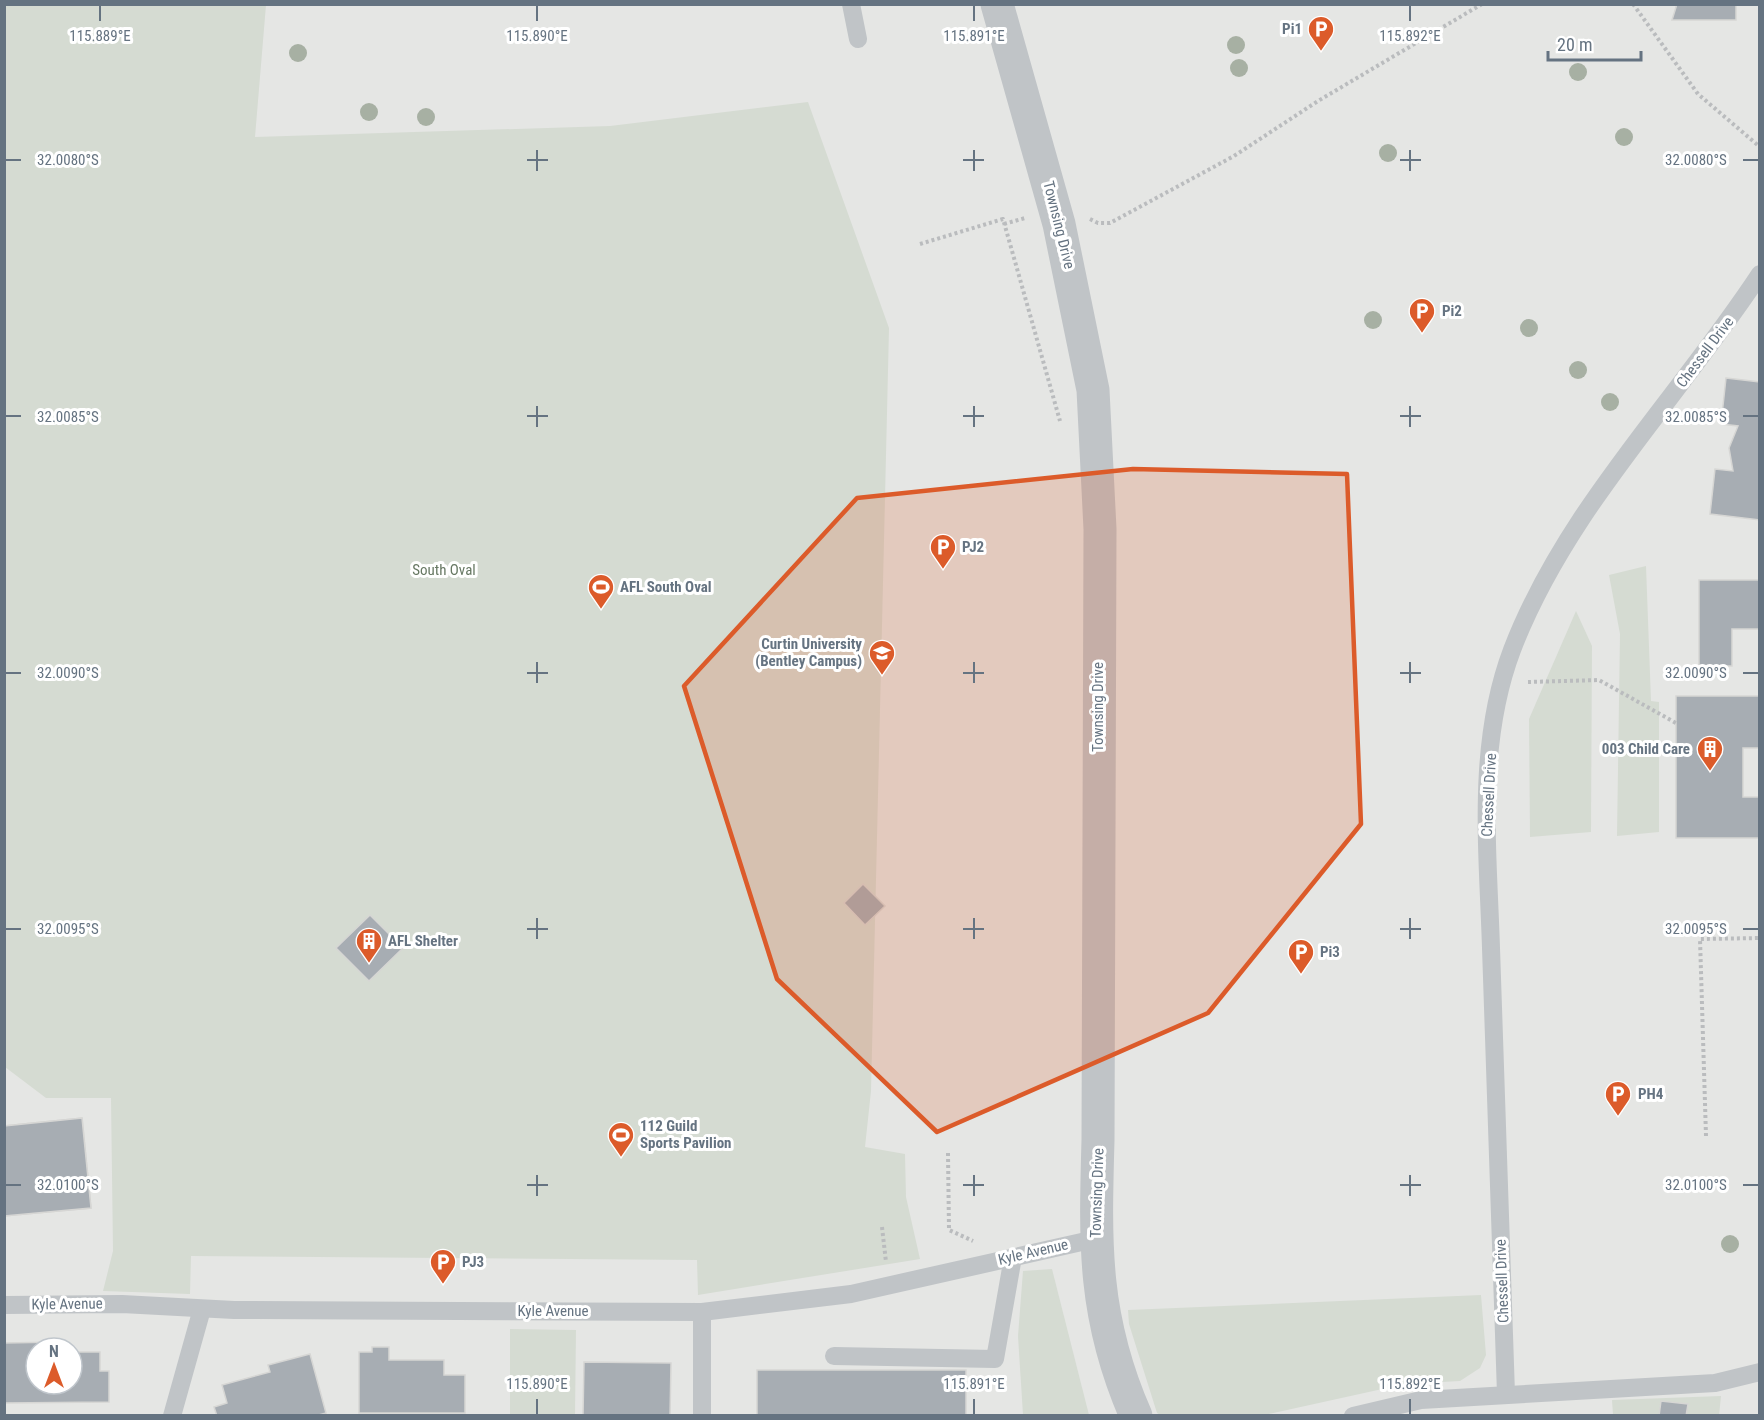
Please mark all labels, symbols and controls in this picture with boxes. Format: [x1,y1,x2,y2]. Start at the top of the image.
parking icon: Pi1 [1306,14,1336,52]
place label: Pi1 [1282,20,1302,38]
scale bar [1548,24,1641,62]
text: 115.889°E [69,27,131,45]
text: 115.890°E [506,27,568,45]
text: 115.891°E [943,27,1005,45]
text: 115.892°E [1379,27,1441,45]
text: 20 m [1557,34,1592,55]
text: 32.0080°S [37,151,99,169]
text: 32.0080°S [1665,151,1727,169]
street label: Townsing Drive [1039,179,1079,271]
parking icon: Pi2 [1407,296,1437,334]
place label: Pi2 [1442,302,1462,320]
street label: Chessell Drive [1673,313,1737,391]
text: 32.0085°S [37,408,99,426]
text: 32.0085°S [1665,408,1727,426]
parking icon: PJ2 [928,532,958,570]
place label: PJ2 [962,538,984,556]
park label: South Oval [412,561,476,579]
sports icon: AFL South Oval [586,572,616,610]
place label: AFL South Oval [620,578,712,596]
place label: Curtin University (Bentley Campus) [755,635,862,670]
school or university icon: Curtin University (Bentley Campus) [867,638,897,676]
street label: Townsing Drive [1089,662,1107,752]
text: 32.0090°S [37,664,99,682]
text: 32.0090°S [1665,664,1727,682]
building icon: 003 Child Care [1695,734,1725,772]
place label: 003 Child Care [1602,740,1690,758]
street label: Chessell Drive [1478,753,1500,837]
text: 32.0095°S [37,920,99,938]
text: 32.0095°S [1665,920,1727,938]
building icon: AFL Shelter [354,926,384,964]
place label: AFL Shelter [388,932,458,950]
parking icon: Pi3 [1286,937,1316,975]
place label: Pi3 [1320,943,1340,961]
parking icon: PH4 [1603,1079,1633,1117]
place label: PH4 [1638,1085,1664,1103]
place label: 112 Guild Sports Pavilion [640,1117,732,1152]
sports icon: 112 Guild Sports Pavilion [606,1120,636,1158]
street label: Townsing Drive [1086,1148,1108,1238]
text: 32.0100°S [37,1176,99,1194]
text: 32.0100°S [1665,1176,1727,1194]
street label: Kyle Avenue [996,1235,1070,1269]
street label: Chessell Drive [1492,1239,1512,1323]
parking icon: PJ3 [428,1247,458,1285]
place label: PJ3 [462,1253,484,1271]
street label: Kyle Avenue [31,1294,103,1314]
street label: Kyle Avenue [517,1302,589,1320]
north arrow [24,1336,84,1396]
text: N [49,1342,59,1361]
text: 115.890°E [506,1375,568,1393]
text: 115.891°E [943,1375,1005,1393]
text: 115.892°E [1379,1375,1441,1393]

